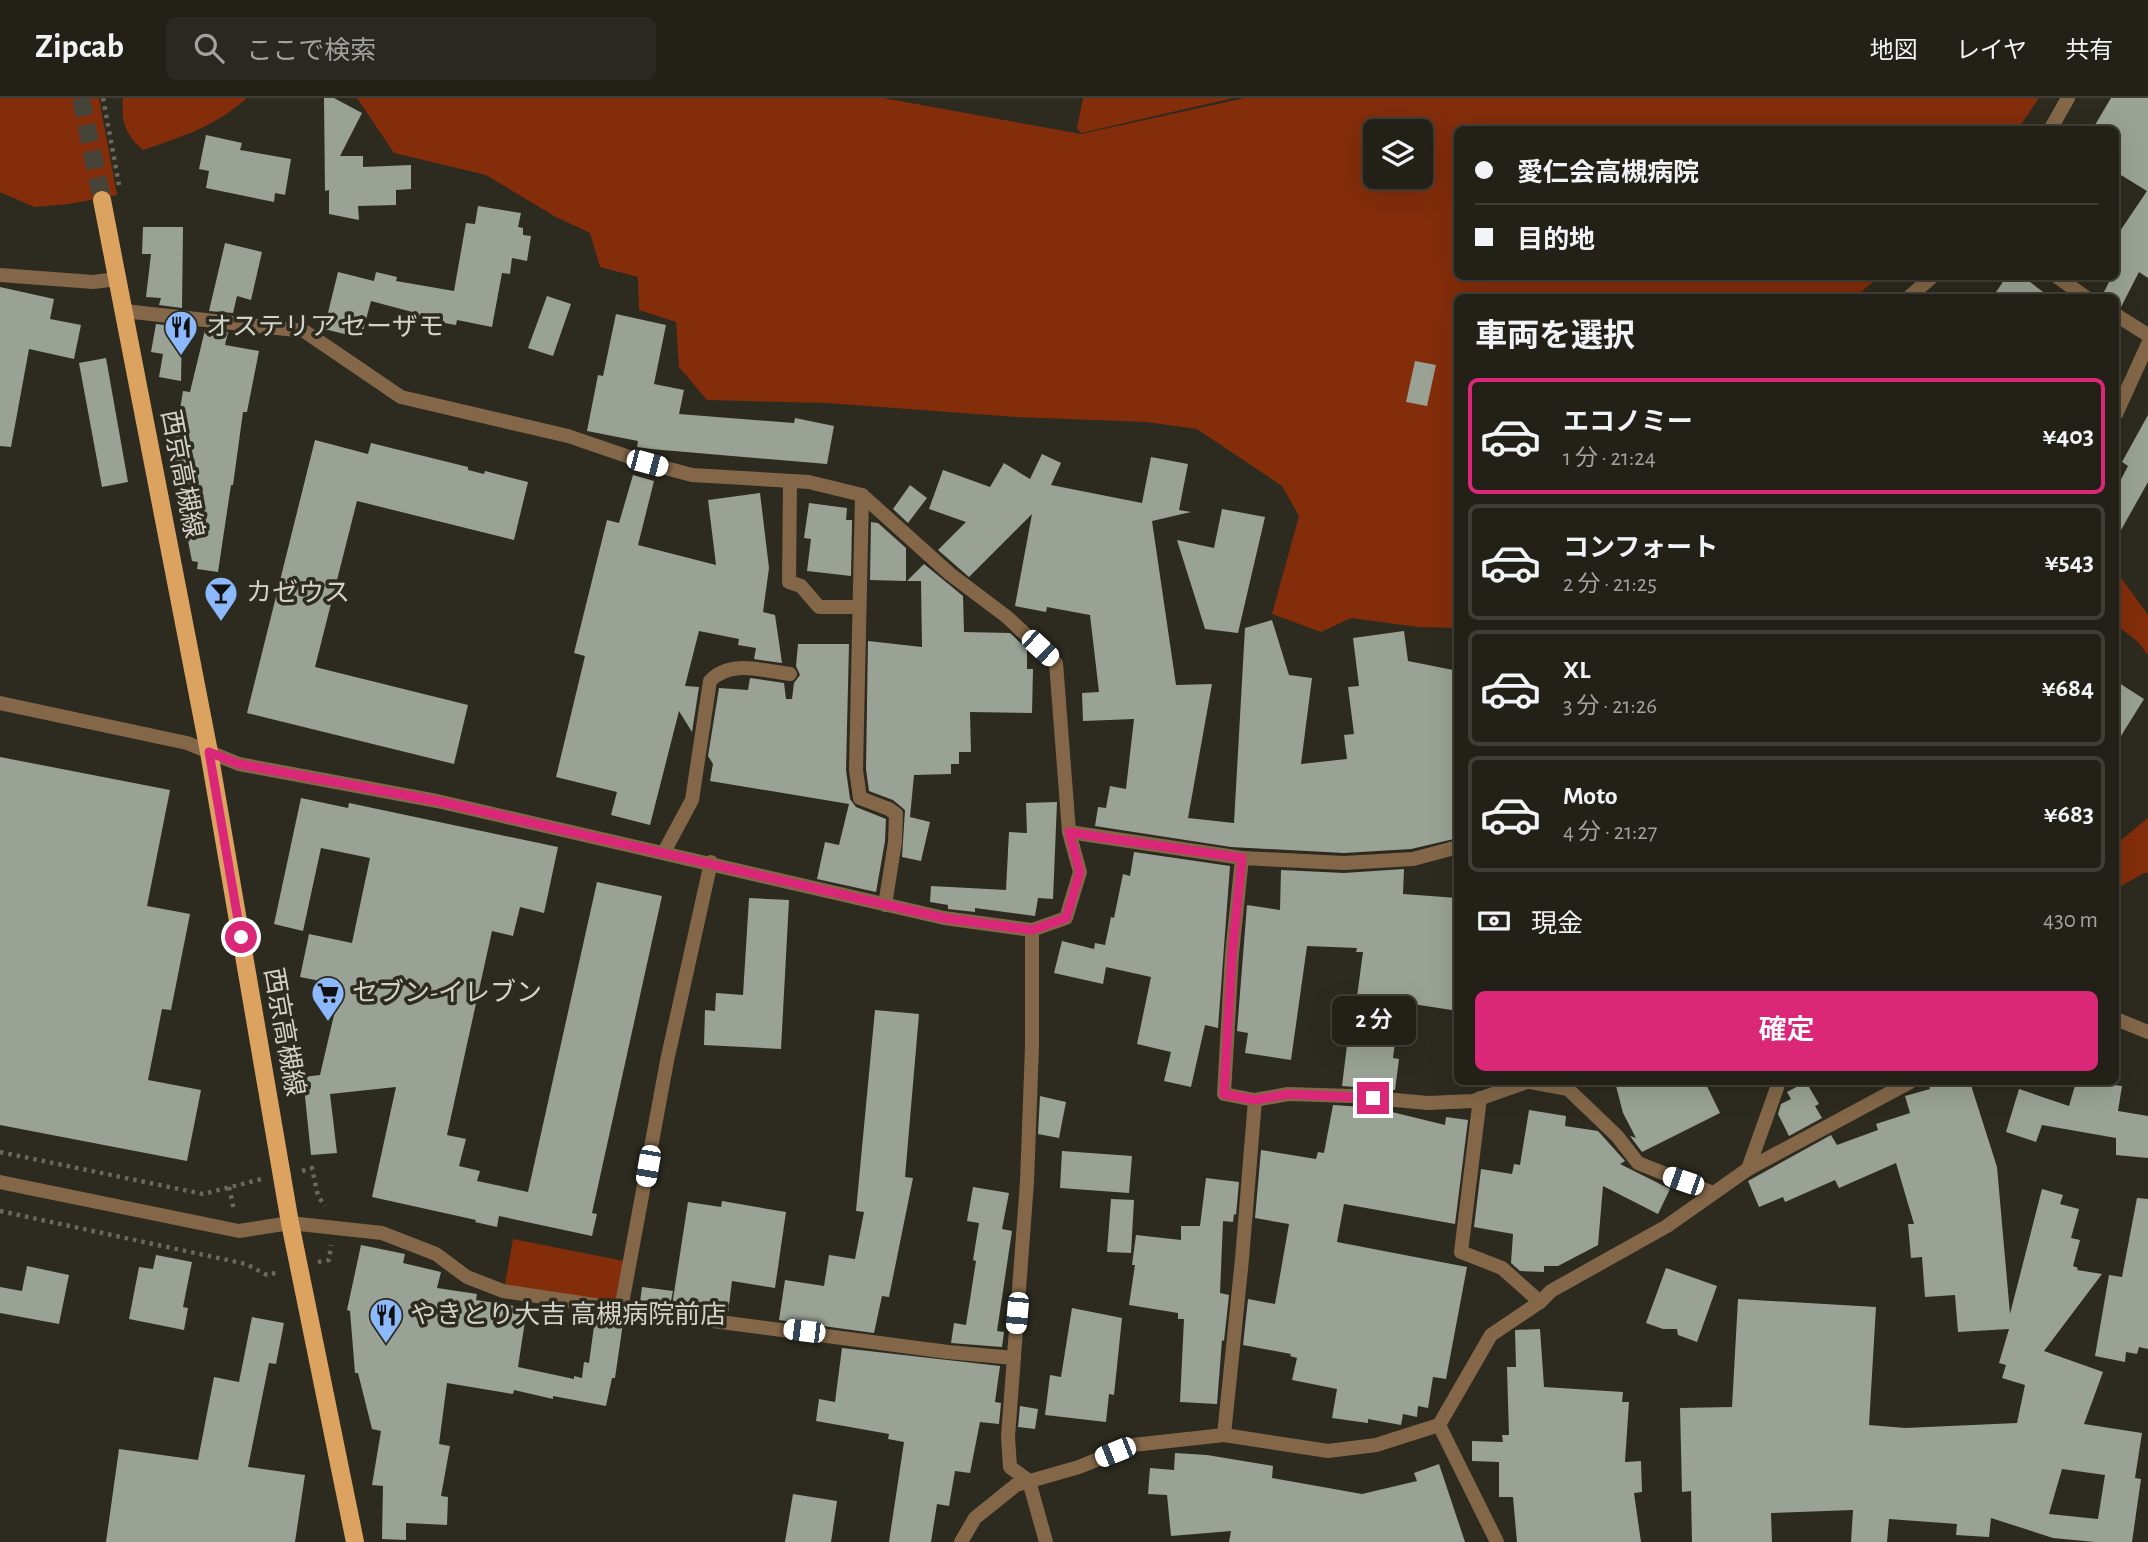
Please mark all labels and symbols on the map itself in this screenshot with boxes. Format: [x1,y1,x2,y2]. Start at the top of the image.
restaurant icon: オステリア セーザモ [162,308,200,357]
place label: オステリア セーザモ [206,314,444,340]
street label: 西京高槻線 [157,408,208,540]
car [624,447,671,479]
bar icon: カゼウス [202,574,240,623]
place label: カゼウス [246,579,350,606]
car [1018,626,1063,670]
route start [225,921,257,953]
street label: 西京高槻線 [260,966,309,1098]
supermarket icon: セブン-イレブン [309,974,347,1023]
place label: セブン-イレブン [352,978,542,1006]
callout: 2 分 [1331,996,1415,1046]
route end [1357,1082,1389,1114]
car [635,1143,662,1189]
car [1660,1164,1707,1198]
car [1005,1291,1030,1335]
restaurant icon: やきとり大吉 高槻病院前店 [367,1296,405,1345]
place label: やきとり大吉 高槻病院前店 [410,1301,726,1328]
car [782,1318,827,1344]
car [1092,1434,1139,1470]

